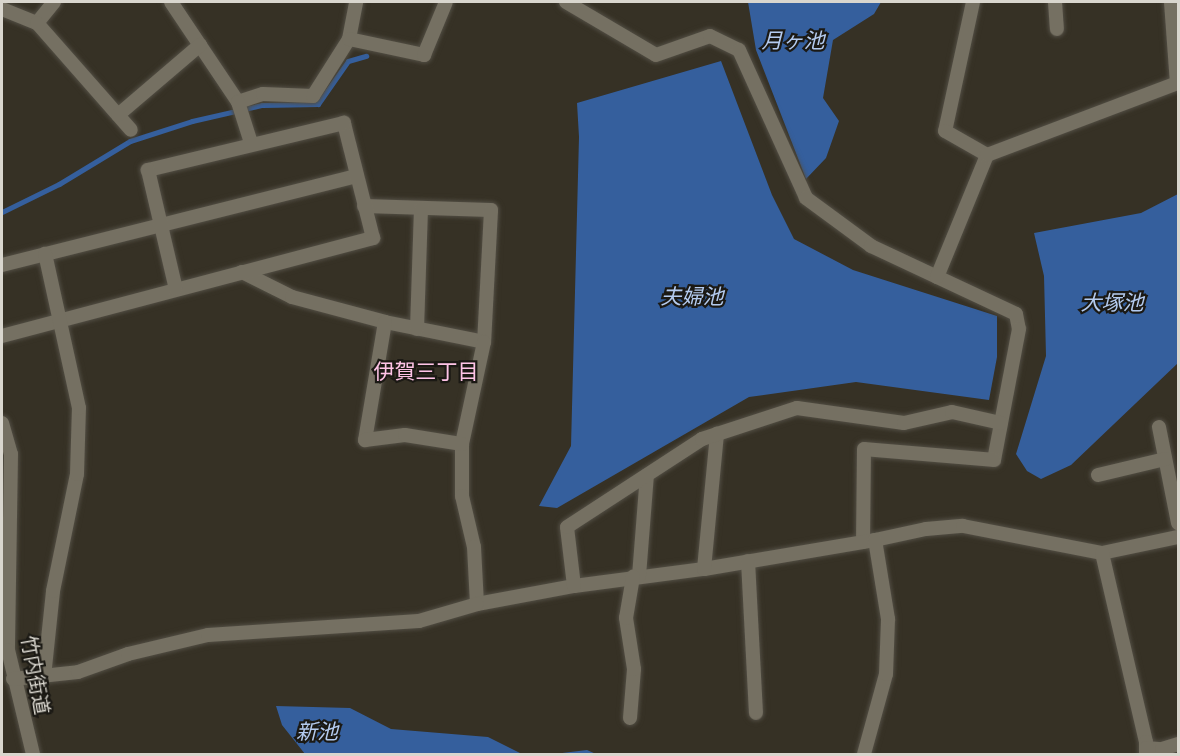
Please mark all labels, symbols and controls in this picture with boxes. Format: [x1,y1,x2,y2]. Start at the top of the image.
water label: 月ヶ池 [762,27,824,53]
water label: 夫婦池 [661,283,723,309]
water label: 大塚池 [1081,289,1143,315]
district label: 伊賀三丁目 [374,358,478,384]
street label: 竹内街道 [17,634,55,716]
water label: 新池 [296,718,338,744]

